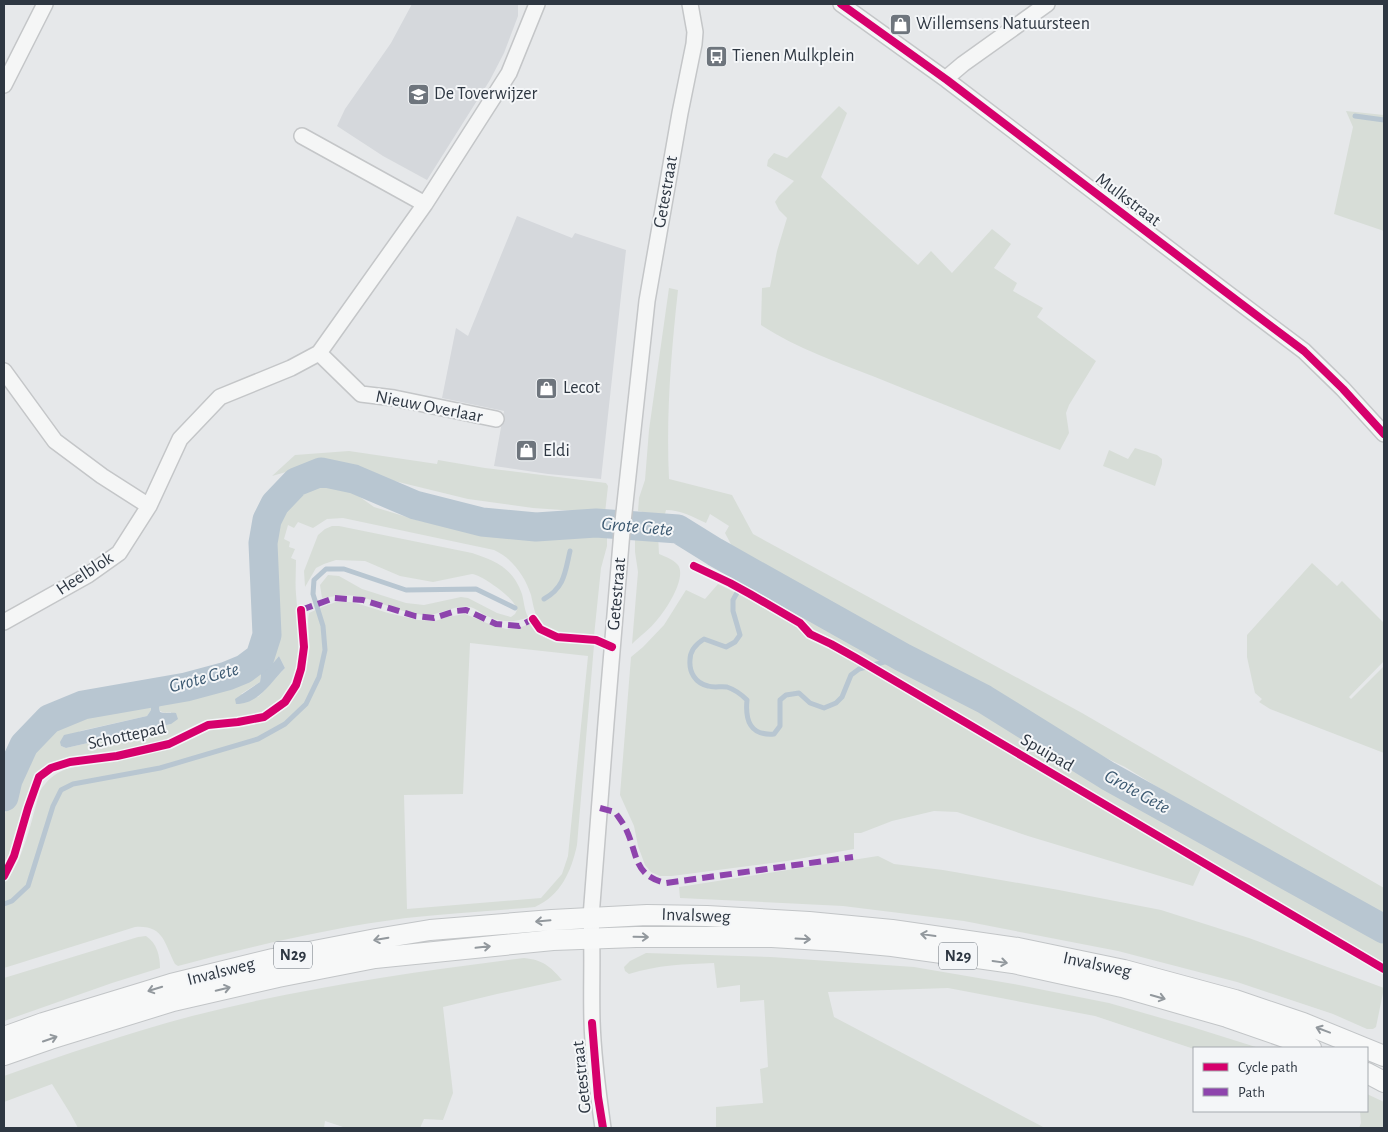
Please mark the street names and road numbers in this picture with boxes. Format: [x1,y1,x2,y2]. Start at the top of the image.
street label: Getestraat [651,154,681,229]
street label: Mulkstraat [1092,170,1164,230]
street label: Nieuw Overlaar [374,388,484,426]
street label: Heelblok [53,549,117,599]
street label: Getestraat [605,557,629,631]
street label: Schottepad [86,719,168,753]
street label: Spuipad [1017,731,1077,775]
street label: Invalsweg [661,906,731,926]
road number: N29 [274,942,312,968]
road number: N29 [939,942,977,969]
street label: Invalsweg [1061,949,1133,981]
street label: Invalsweg [185,955,257,989]
street label: Getestraat [569,1040,595,1114]

